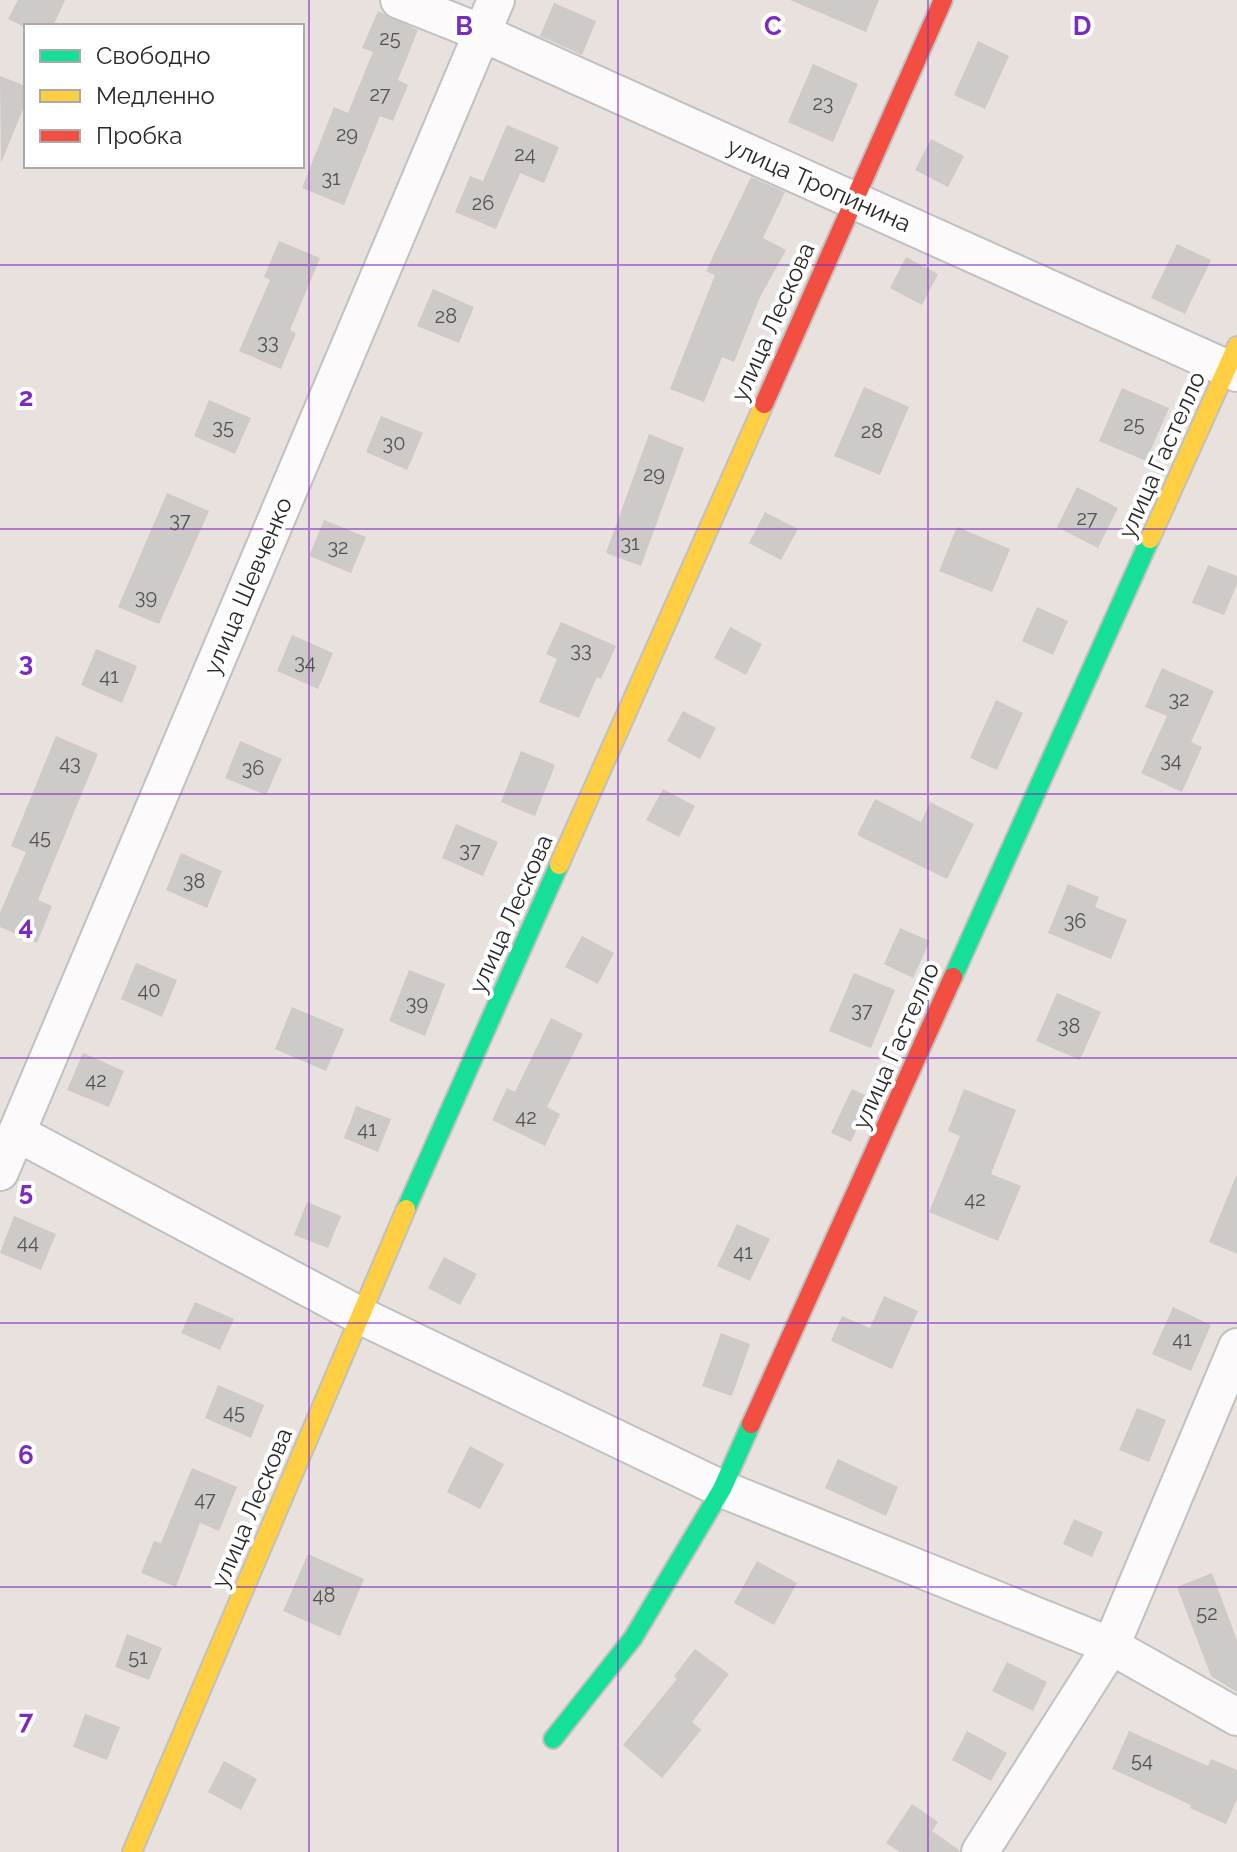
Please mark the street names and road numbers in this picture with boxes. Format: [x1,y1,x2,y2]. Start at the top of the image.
street label: улица Тропинина [723,131,916,238]
street label: улица Лескова [725,238,821,406]
street label: улица Гастелло [1112,367,1211,543]
street label: улица Шевченко [197,493,298,679]
street label: улица Лескова [463,830,559,998]
street label: улица Гастелло [846,958,945,1134]
street label: улица Лескова [205,1424,298,1592]

